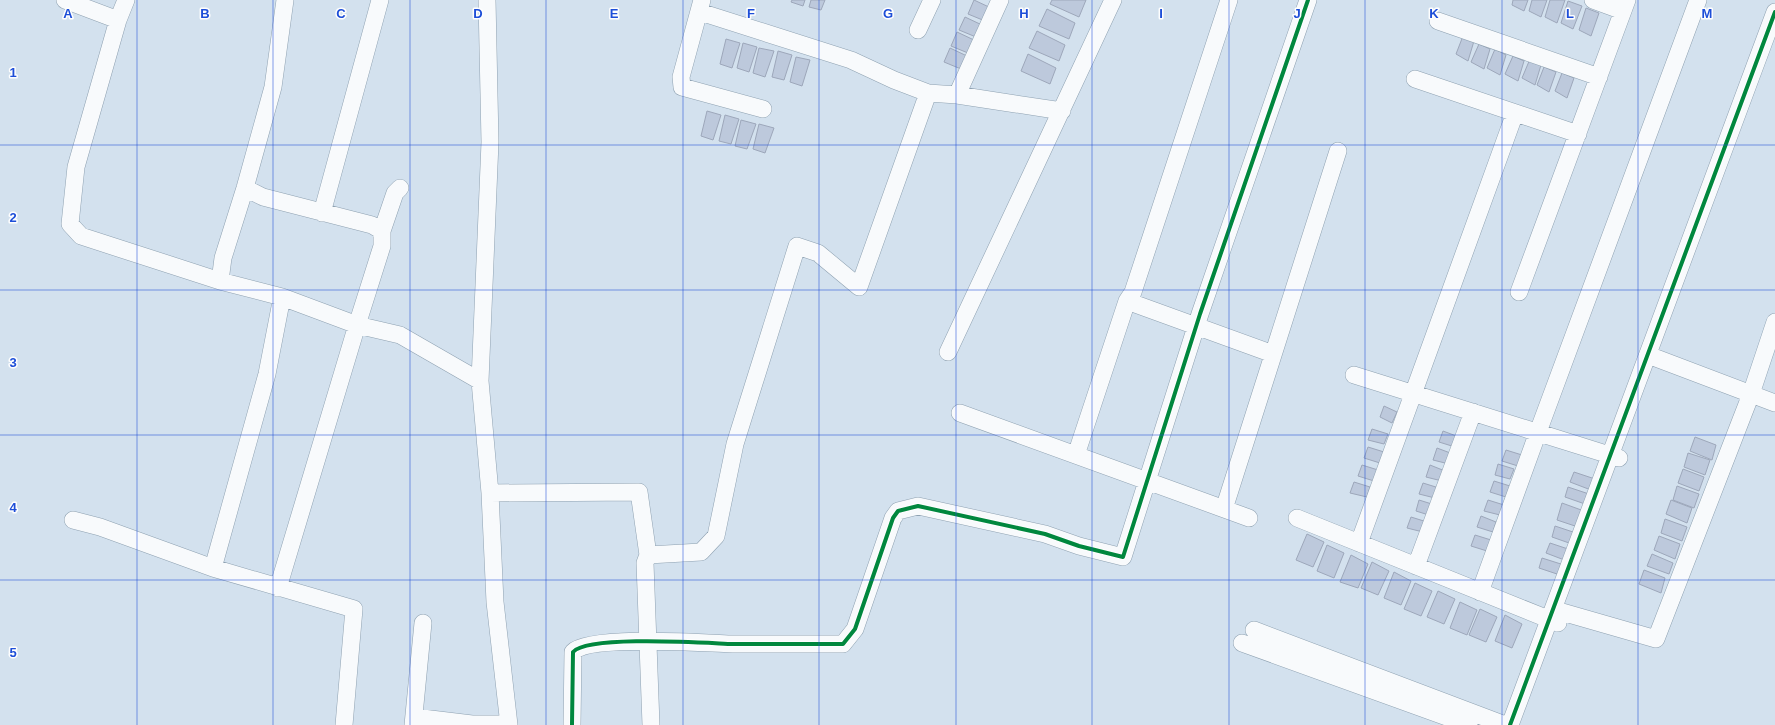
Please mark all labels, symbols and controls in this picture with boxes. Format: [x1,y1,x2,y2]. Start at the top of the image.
text: A [63,6,73,21]
text: B [200,6,210,21]
text: C [336,6,346,21]
text: D [473,6,483,21]
text: E [610,6,619,21]
text: F [747,6,755,21]
text: G [883,6,893,21]
text: H [1019,6,1029,21]
text: I [1159,6,1163,21]
text: J [1293,6,1301,21]
text: K [1429,6,1439,21]
text: L [1566,6,1574,21]
text: M [1702,6,1712,21]
text: 1 [9,65,17,80]
text: 2 [9,210,17,225]
text: 3 [9,355,17,370]
text: 4 [9,500,17,515]
text: 5 [9,645,17,660]

